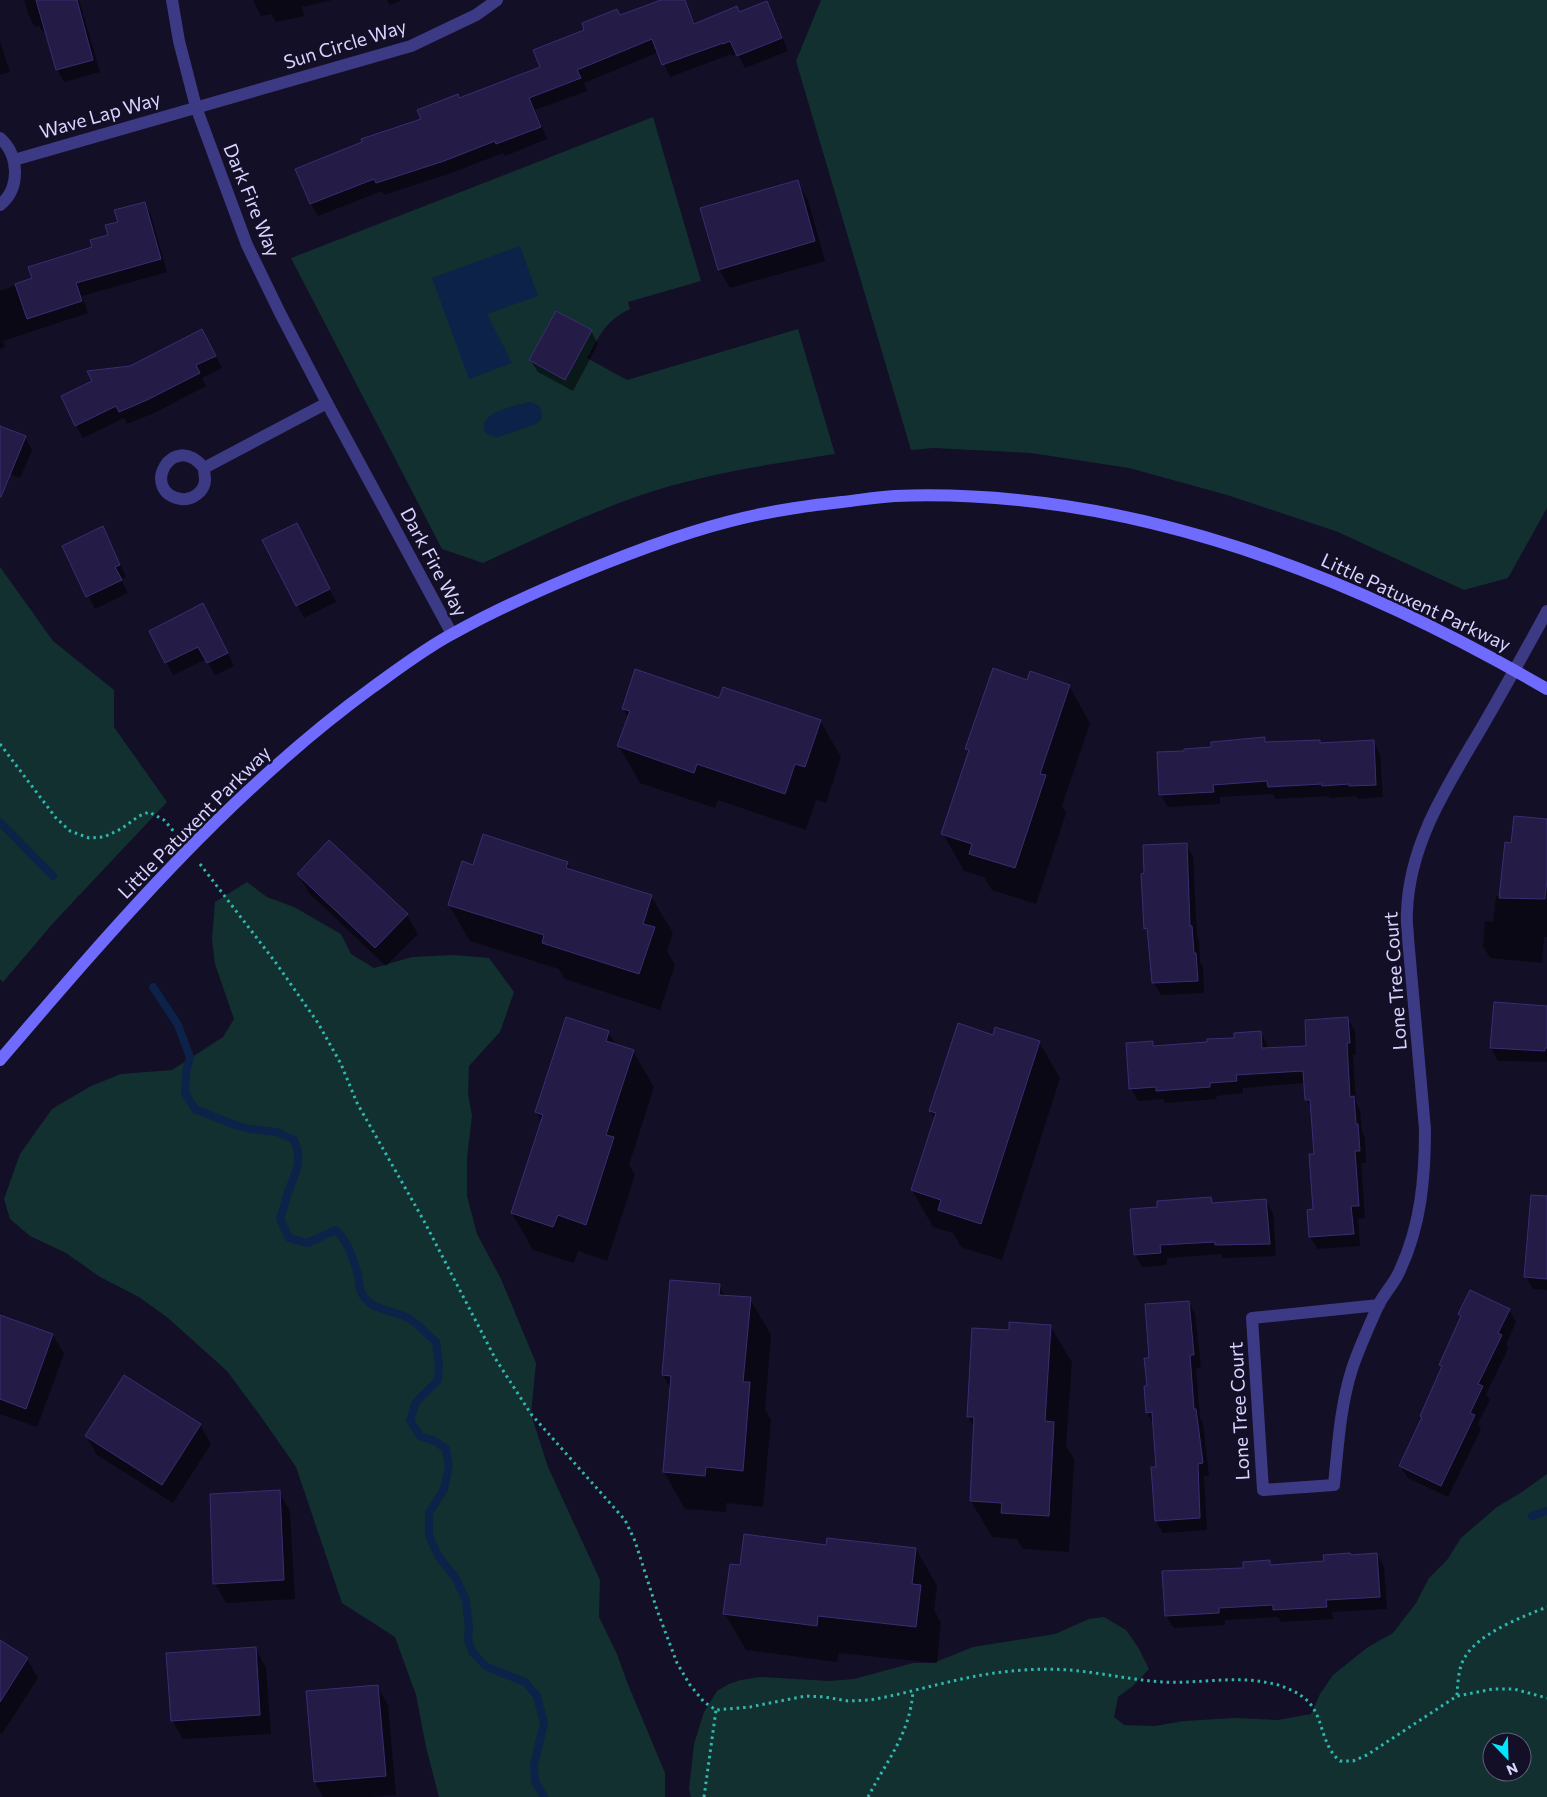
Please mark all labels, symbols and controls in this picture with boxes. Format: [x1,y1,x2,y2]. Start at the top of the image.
street label: Sun Circle Way [281,14,409,73]
street label: Wave Lap Way [37,86,163,143]
street label: Dark Fire Way [219,140,286,260]
street label: Dark Fire Way [396,503,473,620]
street label: Little Patuxent Parkway [1318,548,1515,656]
street label: Little Patuxent Parkway [113,740,275,903]
street label: Lone Tree Court [1378,911,1411,1051]
street label: Lone Tree Court [1223,1341,1254,1481]
north arrow [1482,1732,1532,1782]
text: N [1504,1760,1520,1779]

